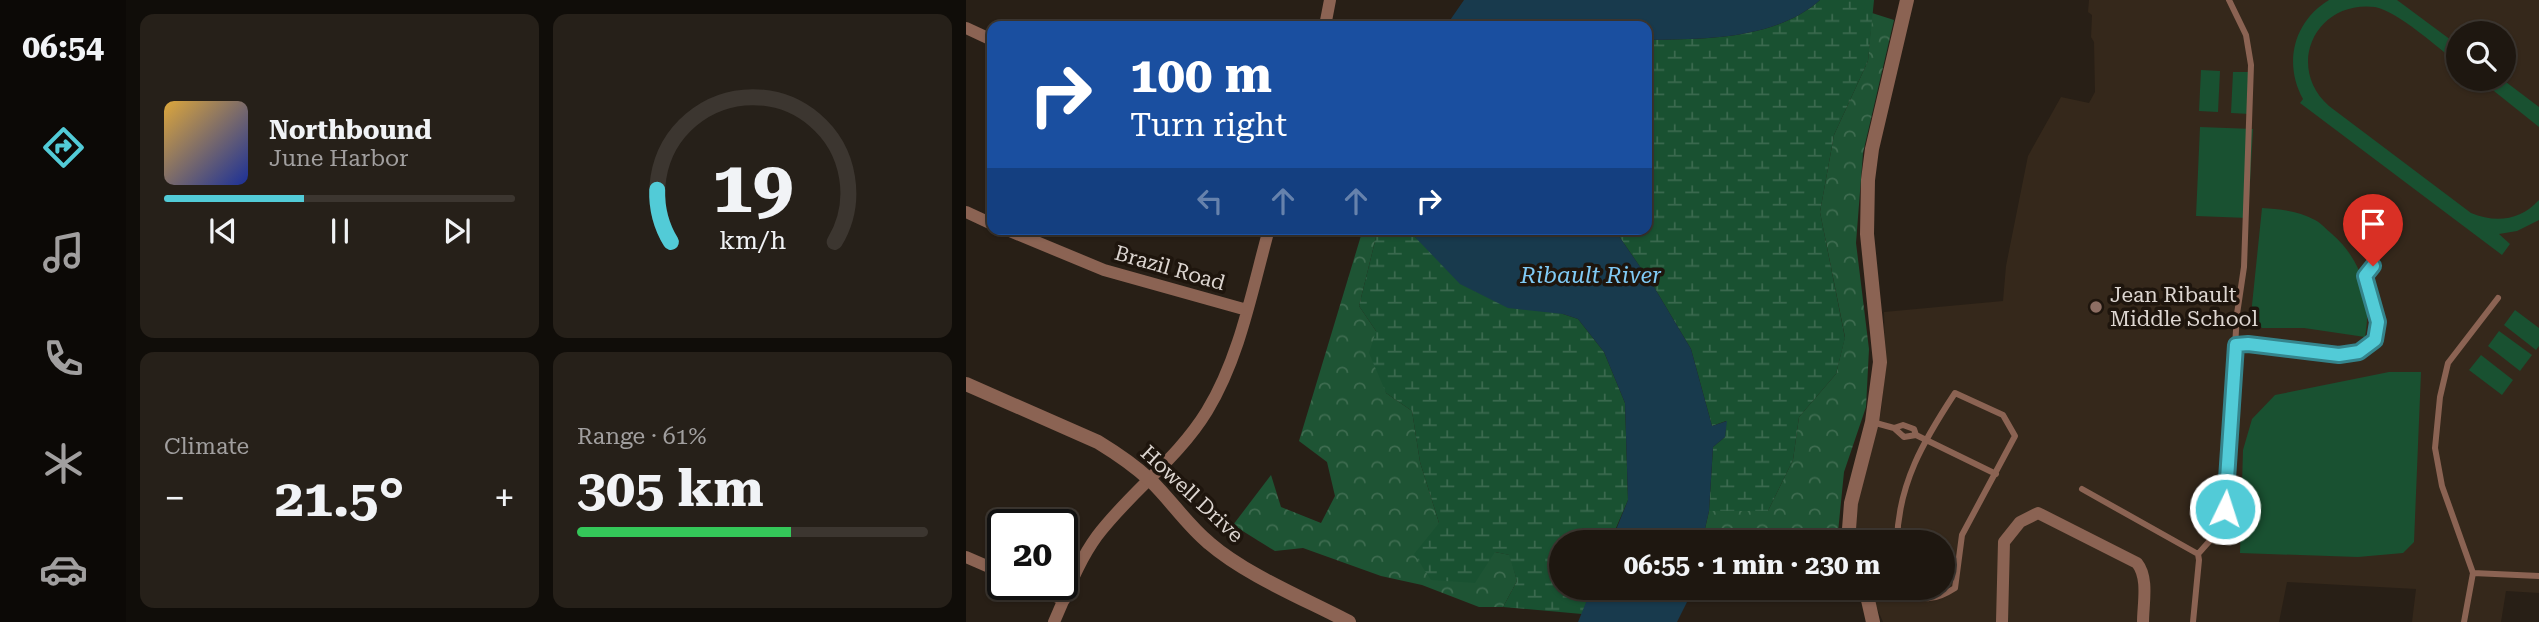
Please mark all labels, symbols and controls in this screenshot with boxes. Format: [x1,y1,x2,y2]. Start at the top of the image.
map controls [2446,21,2516,91]
button: search [2446,21,2516,91]
text: 06:54 [22,28,104,66]
text: 100 m [1130,47,1272,104]
icon: right [1015,49,1106,140]
text: Turn right [1130,106,1287,144]
text: Northbound [269,115,432,145]
icon: directions [39,123,88,172]
text: June Harbor [269,145,409,172]
text: 19 [712,145,793,230]
icon: left [1191,182,1229,220]
icon: ahead [1264,182,1302,220]
icon: ahead [1337,182,1375,220]
icon: right [1410,182,1448,220]
pin [2343,194,2403,266]
icon: arrive [2354,205,2392,243]
icon: previous [204,212,242,250]
icon: pause [321,212,359,250]
icon: next [438,212,476,250]
text: km/h [719,226,786,255]
icon: music [39,228,88,277]
street label: Brazil Road [1112,241,1229,295]
water label: Ribault River [1519,262,1662,289]
place label: Jean Ribault Middle School [2110,283,2258,331]
marker: Jean Ribault Middle School [2088,299,2104,315]
icon: phone [39,334,88,383]
text: Range · 61% [577,423,706,450]
text: Climate [164,433,249,460]
icon: climate [39,439,88,488]
street label: Howell Drive [1136,440,1248,548]
text: 305 km [577,458,764,519]
text: 21.5° [275,468,404,529]
position arrow [2188,472,2262,546]
text: − [164,476,185,520]
text: + [494,476,515,520]
speed limit sign: 20 [987,509,1078,600]
icon: car [39,545,88,594]
text: 06:55 · 1 min · 230 m [1624,550,1880,580]

